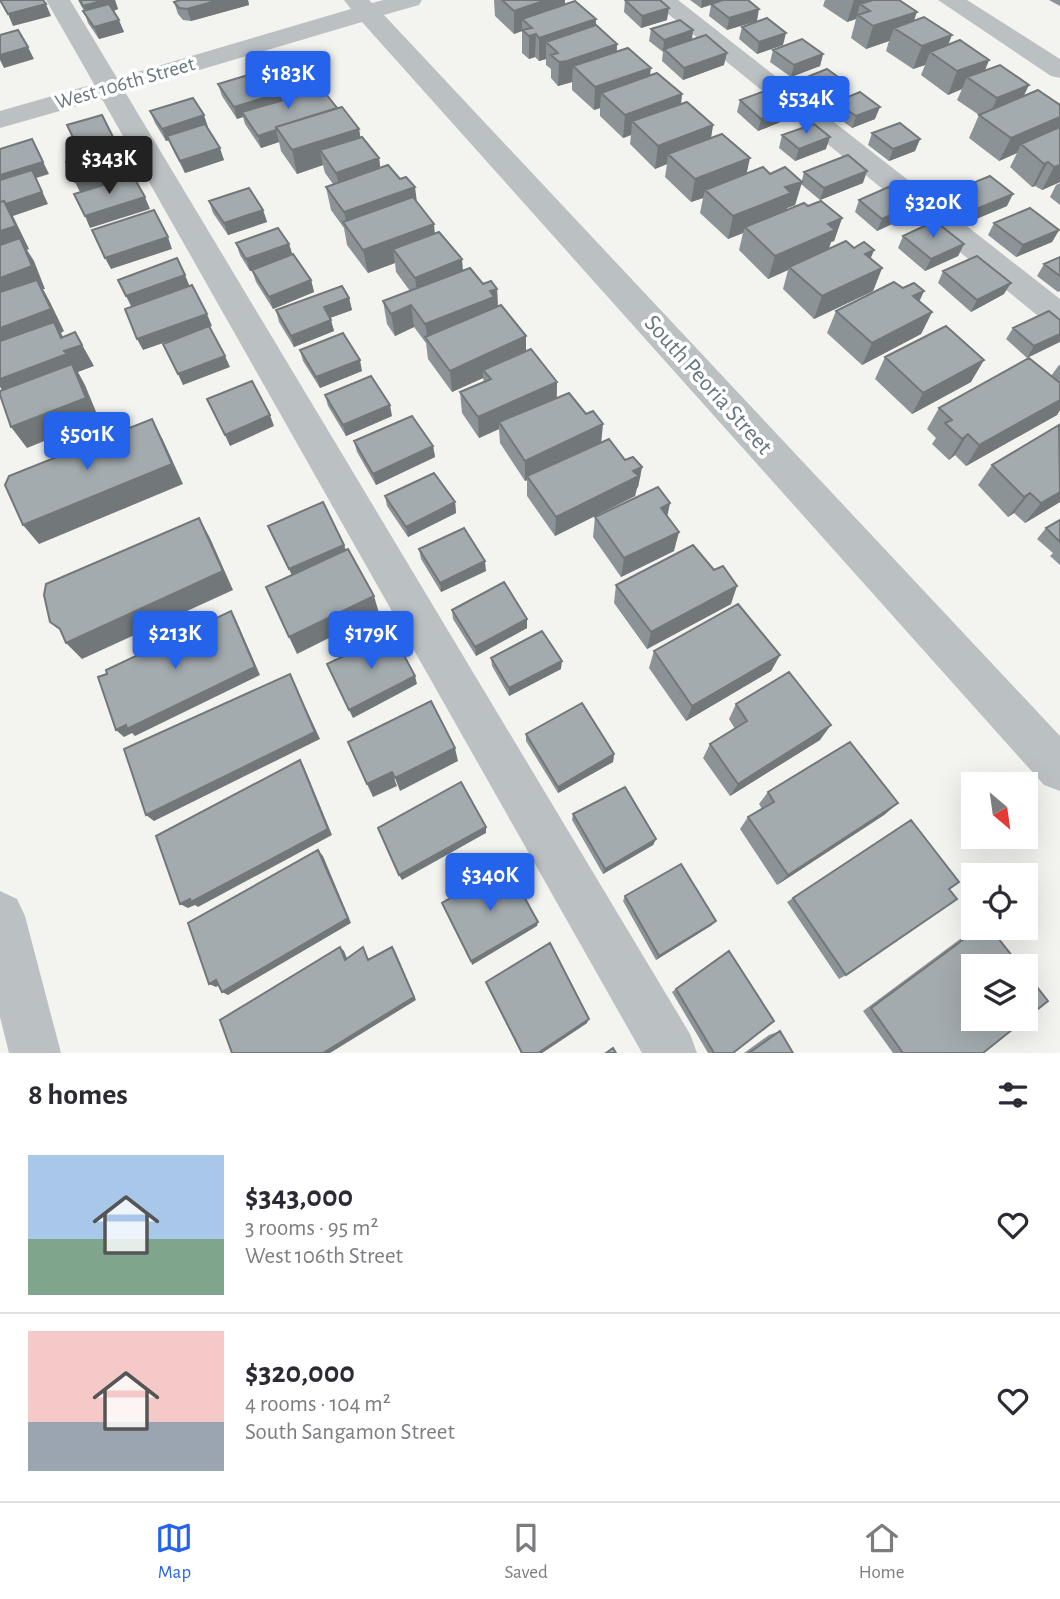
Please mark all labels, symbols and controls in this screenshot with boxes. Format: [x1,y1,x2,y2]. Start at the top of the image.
pin: $183K [239,52,337,111]
street label: West 106th Street [53,53,197,113]
text: $183K [261,62,315,85]
pin: $534K [757,76,855,136]
text: $534K [778,87,834,110]
pin: $343K [60,136,158,196]
text: $343K [81,147,137,170]
pin: $320K [884,180,982,240]
text: $320K [905,191,961,214]
street label: South Peoria Street [639,311,777,459]
pin: $501K [38,412,136,472]
text: $501K [60,423,114,446]
pin: $213K [126,612,224,671]
pin: $179K [322,612,420,671]
text: $213K [149,622,201,645]
text: $179K [344,622,398,645]
north arrow [961,772,1038,849]
map controls [961,772,1038,1031]
pin: $340K [441,853,539,913]
button: locate [961,863,1038,940]
text: $340K [461,864,519,887]
button: layers [961,954,1038,1031]
icon: filters [994,1076,1032,1114]
text: 8 homes [28,1080,128,1110]
text: $343,000 [245,1182,353,1212]
icon: home [84,1183,168,1267]
icon: heart [994,1206,1032,1244]
text: 3 rooms · 95 m² [245,1217,378,1240]
text: West 106th Street [245,1245,403,1268]
text: $320,000 [245,1358,355,1388]
icon: home [84,1359,168,1443]
icon: heart [994,1382,1032,1420]
text: 4 rooms · 104 m² [245,1393,391,1416]
text: South Sangamon Street [245,1421,455,1444]
tab: Map [155,1519,193,1584]
tab: Saved [504,1519,548,1584]
tab: Home [859,1519,905,1584]

